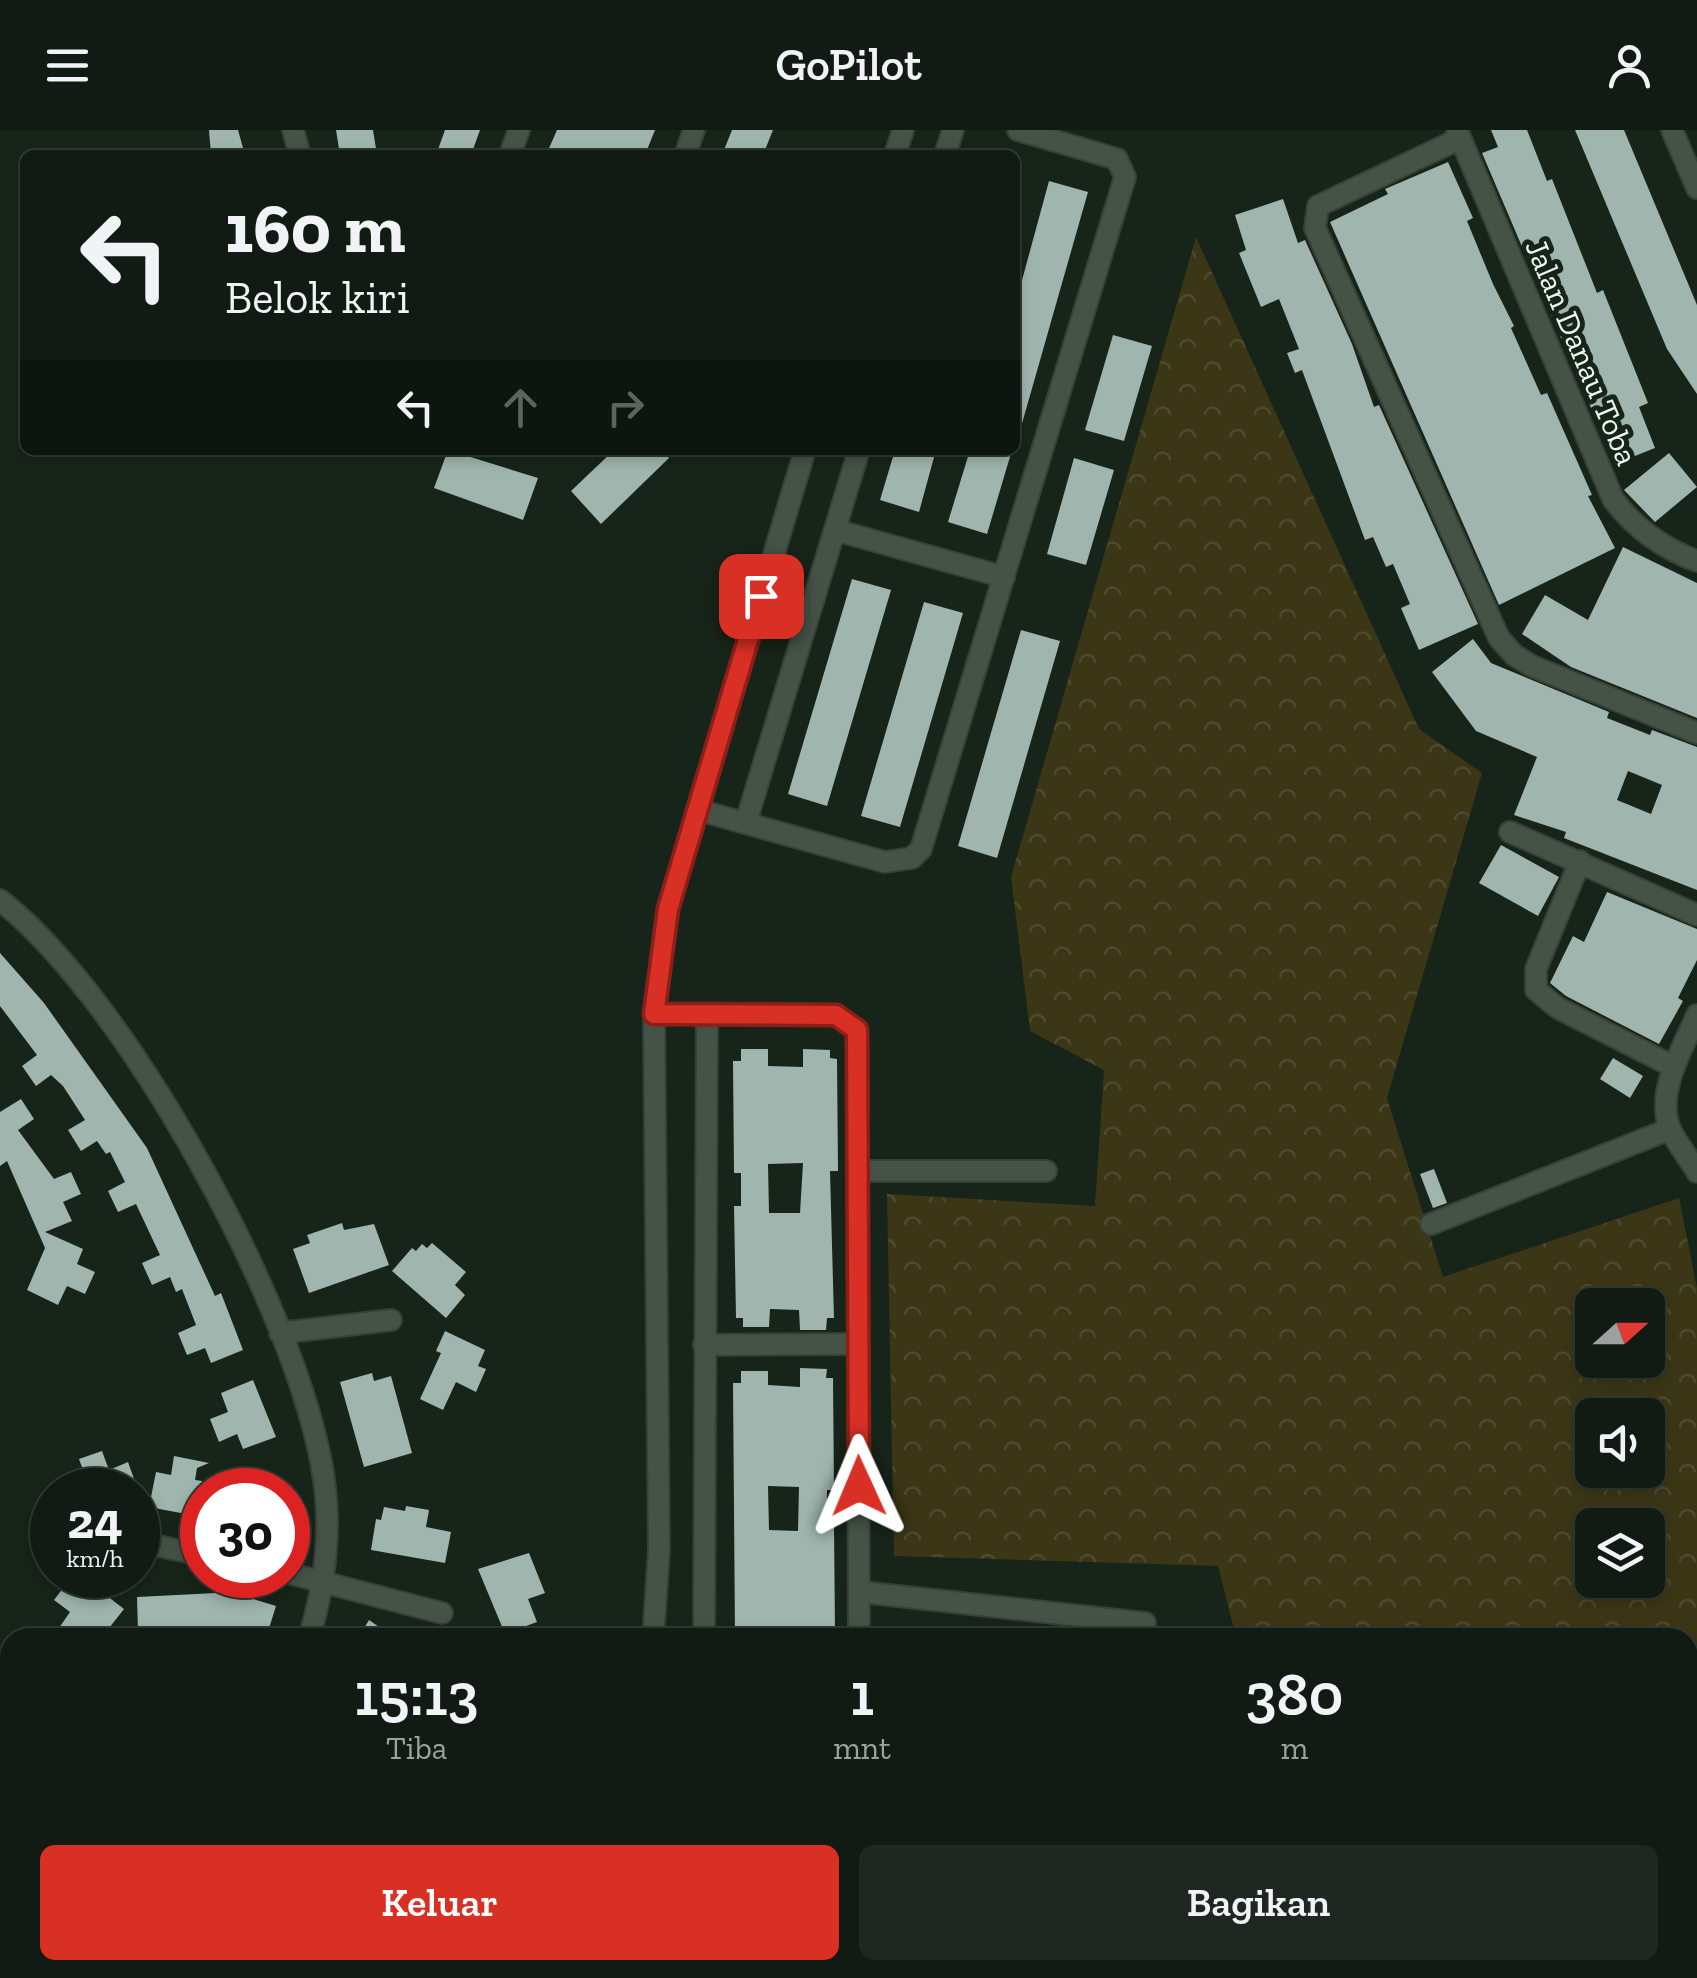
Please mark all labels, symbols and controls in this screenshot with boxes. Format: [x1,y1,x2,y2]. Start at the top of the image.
icon: menu [40,38,95,93]
text: GoPilot [775,38,922,92]
icon: person [1602,38,1657,93]
text: 160 m [225,186,406,270]
icon: left [60,190,190,320]
street label: Jalan Danau Toba [1517,233,1647,471]
text: Belok kiri [225,271,410,325]
icon: left [388,380,443,435]
icon: ahead [493,380,548,435]
icon: right [598,380,653,435]
pin [719,554,804,639]
icon: arrive [734,569,789,624]
north arrow [1575,1288,1665,1378]
map controls [1575,1288,1665,1598]
button: sound [1575,1398,1665,1488]
position arrow [807,1434,911,1538]
speed limit sign: 30 [180,1468,310,1598]
text: 24 [67,1491,123,1551]
button: layers [1575,1508,1665,1598]
text: km/h [66,1543,124,1573]
text: 15:13 [355,1658,479,1730]
text: 1 [850,1658,874,1730]
text: 380 [1246,1658,1343,1730]
text: Tiba [386,1729,447,1767]
text: mnt [833,1729,891,1767]
text: m [1281,1729,1308,1767]
button: Keluar [40,1845,839,1960]
button: Bagikan [859,1845,1658,1960]

